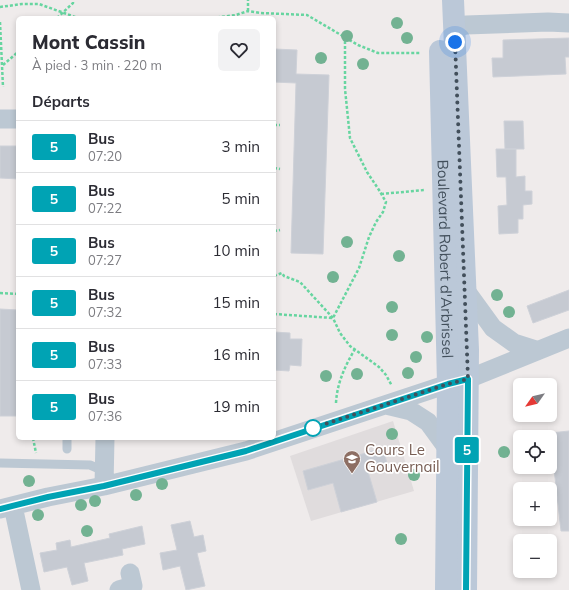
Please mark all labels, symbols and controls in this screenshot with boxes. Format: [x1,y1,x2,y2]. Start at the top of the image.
button: heart [218,29,260,71]
text: Mont Cassin [32,30,145,54]
your location [445,32,465,52]
text: À pied · 3 min · 220 m [32,57,162,73]
text: Départs [32,92,90,111]
text: Bus [88,129,115,148]
text: 3 min [222,137,260,156]
text: 5 [50,138,58,156]
text: 07:20 [88,148,122,164]
street label: Boulevard Robert d'Arbrissel [434,159,457,359]
text: Bus [88,181,115,200]
text: 5 min [222,189,260,208]
text: 5 [50,190,58,208]
text: 07:22 [88,200,122,216]
text: Bus [88,233,115,252]
text: 10 min [213,241,260,260]
text: 5 [50,242,58,260]
text: 07:27 [88,252,122,268]
text: Bus [88,285,115,304]
text: 15 min [213,293,260,312]
text: 5 [50,294,58,312]
text: 07:32 [88,304,122,320]
text: Bus [88,337,115,356]
text: 16 min [213,345,260,364]
text: 5 [50,346,58,364]
text: 07:33 [88,356,122,372]
north arrow [513,378,557,422]
map controls [513,378,557,578]
text: Bus [88,389,115,408]
text: 19 min [213,397,260,416]
text: 5 [50,398,58,416]
text: 07:36 [88,408,122,424]
unlabelled marker [304,419,322,437]
button: locate [513,430,557,474]
line badge: 5 [454,437,480,463]
place label: Cours Le Gouvernail [365,440,440,476]
text: 5 [463,441,471,459]
school or university icon: Cours Le Gouvernail [342,449,362,474]
button: + [513,482,557,526]
button: − [513,534,557,578]

